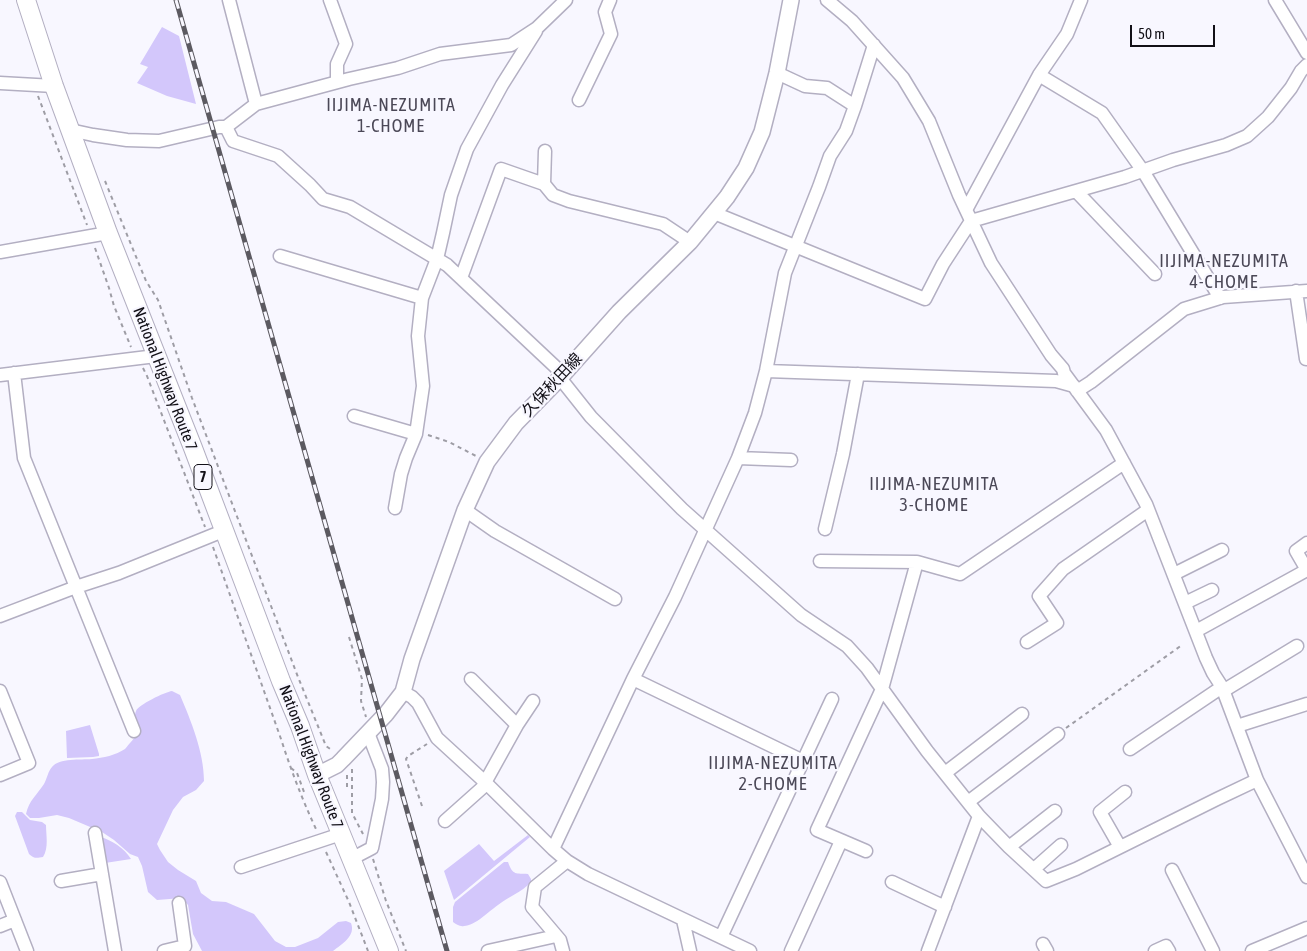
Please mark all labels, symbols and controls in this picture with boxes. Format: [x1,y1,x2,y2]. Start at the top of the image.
scale bar [1132,15,1217,47]
text: 50 m [1138,25,1165,42]
district label: IIJIMA-NEZUMITA 1-CHOME [324,94,458,136]
district label: IIJIMA-NEZUMITA 4-CHOME [1157,250,1291,292]
street label: National Highway Route 7 [129,305,201,453]
street label: 久保秋田線 [518,349,586,421]
road number: 7 [194,464,212,490]
district label: IIJIMA-NEZUMITA 3-CHOME [867,473,1001,516]
street label: National Highway Route 7 [275,683,347,831]
district label: IIJIMA-NEZUMITA 2-CHOME [706,752,840,794]

